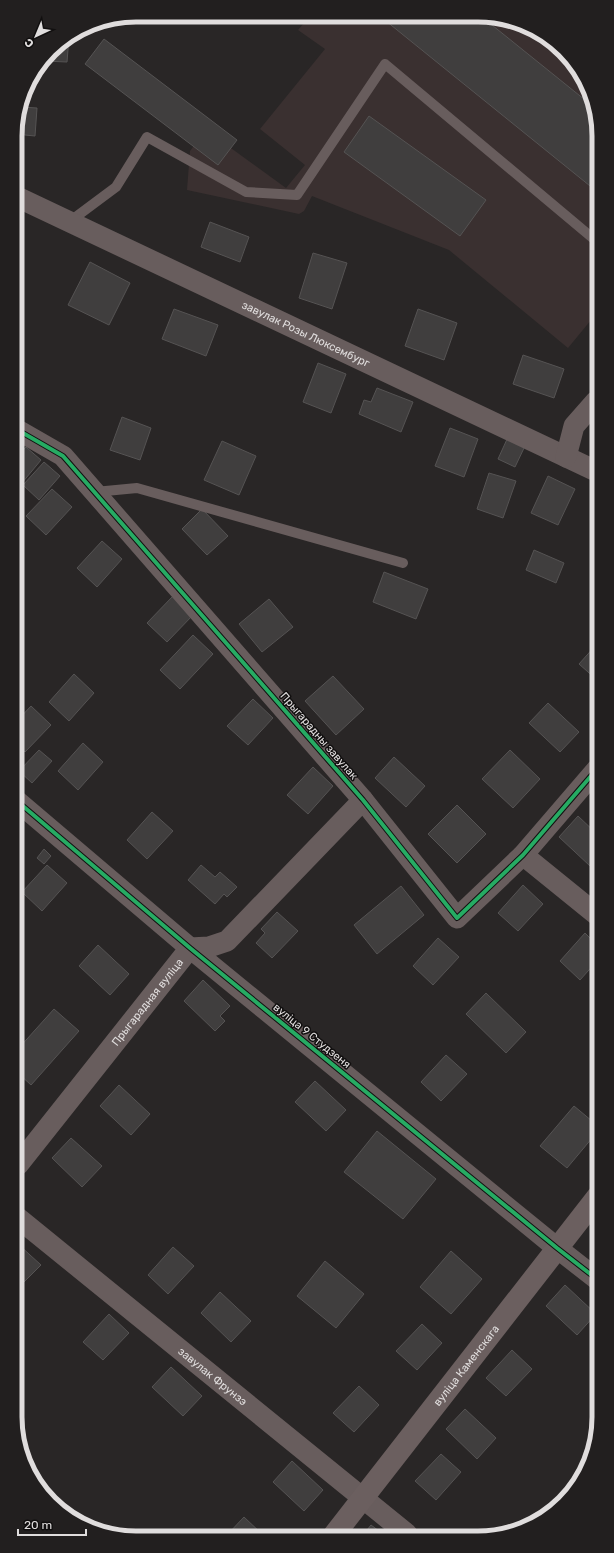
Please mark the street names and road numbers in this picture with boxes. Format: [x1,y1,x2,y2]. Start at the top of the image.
street label: завулак Розы Люксембург [240,298,372,370]
street label: Прыгарадны завулак [278,690,360,782]
street label: Прыгарадная вуліца [109,956,186,1048]
street label: вуліца 9 Студзеня [271,1001,353,1071]
street label: вуліца Каменскага [431,1322,502,1408]
street label: завулак Фрунзэ [176,1344,250,1408]

